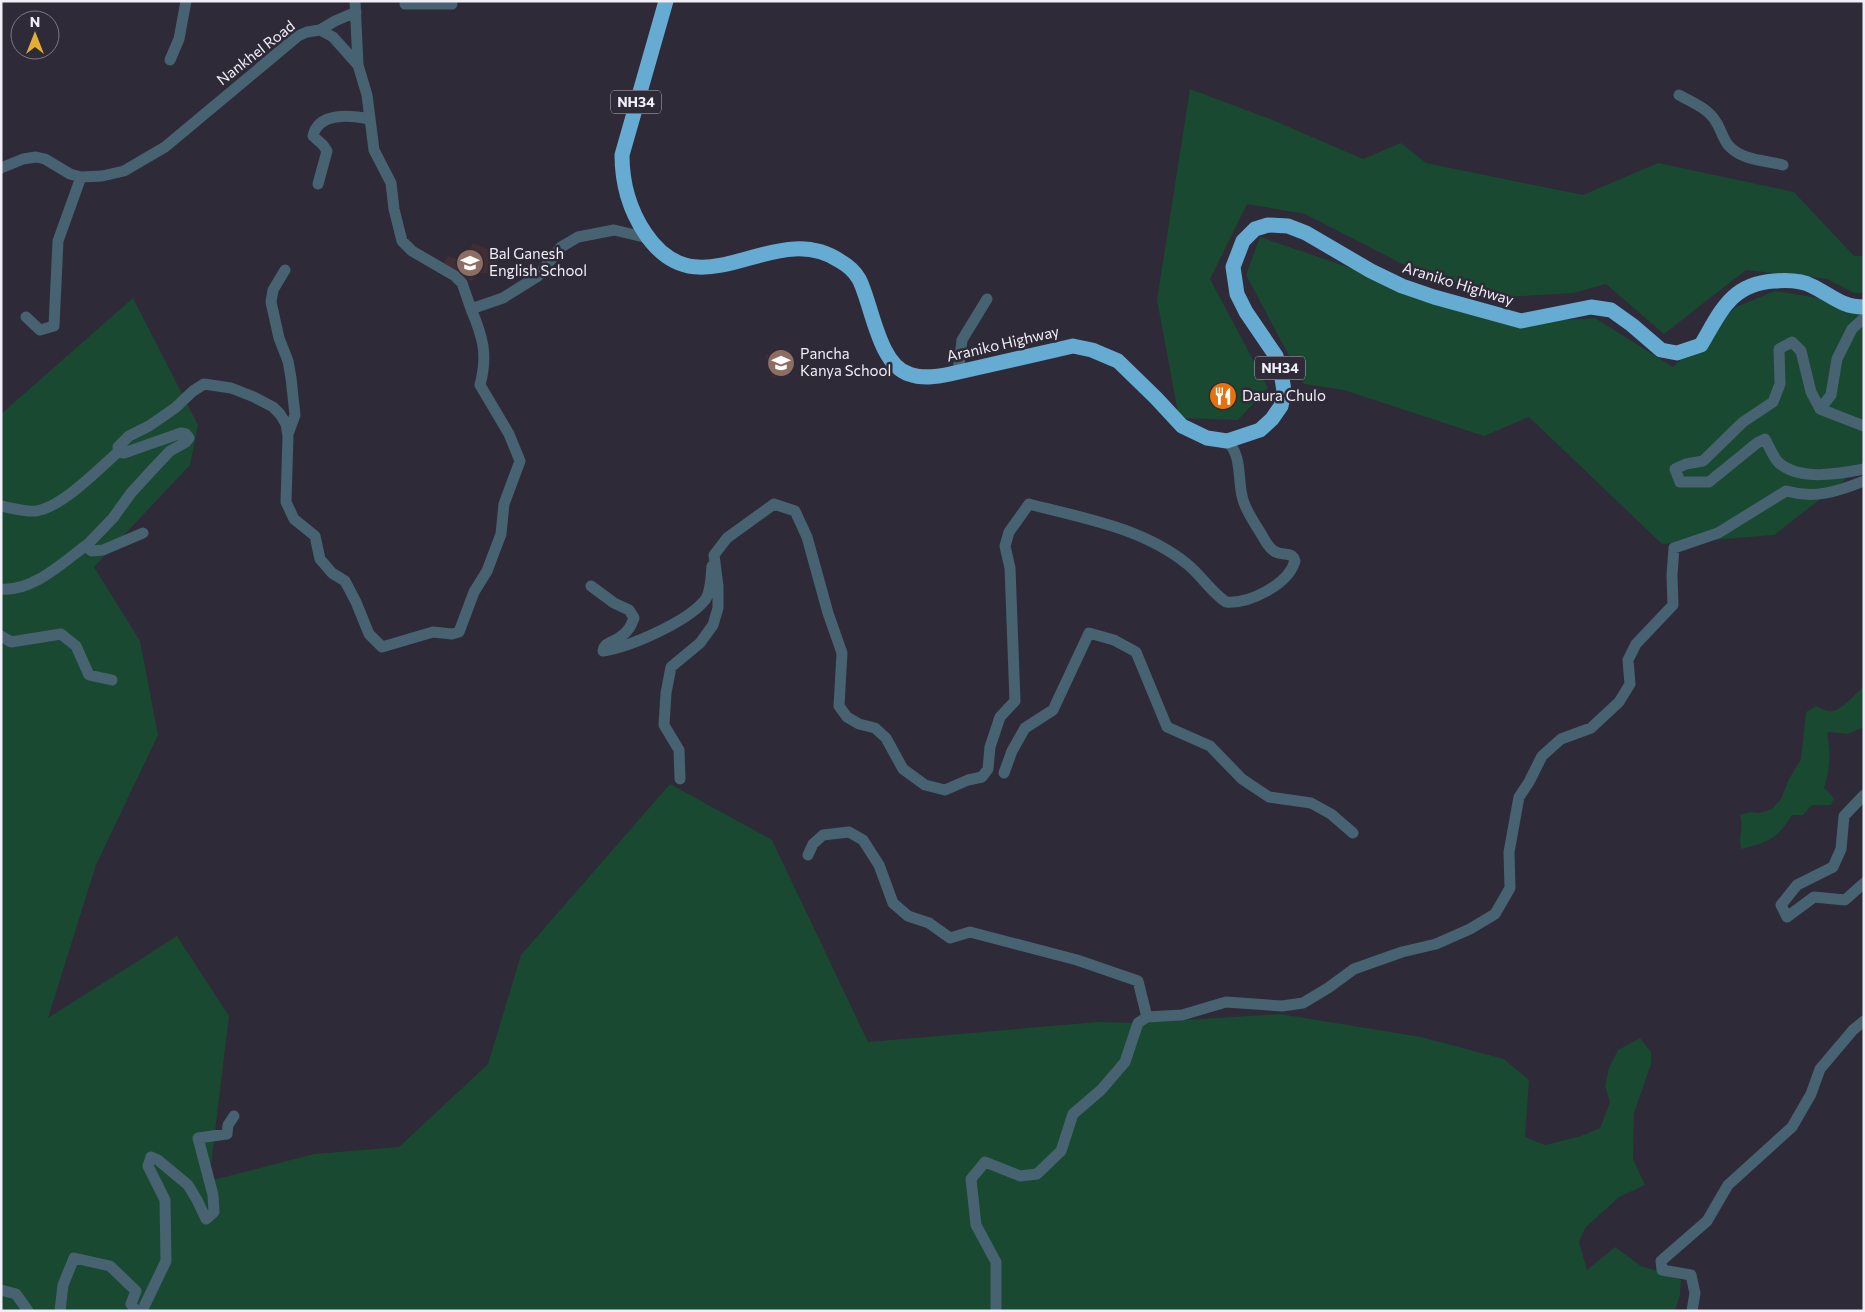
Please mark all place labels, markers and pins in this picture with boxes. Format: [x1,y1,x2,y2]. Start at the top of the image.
place label: Bal Ganesh English School [489,244,587,279]
school or university icon: Bal Ganesh English School [455,248,485,278]
place label: Pancha Kanya School [800,344,891,379]
school or university icon: Pancha Kanya School [766,348,796,378]
restaurant icon: Daura Chulo [1208,381,1238,411]
place label: Daura Chulo [1242,386,1326,404]

